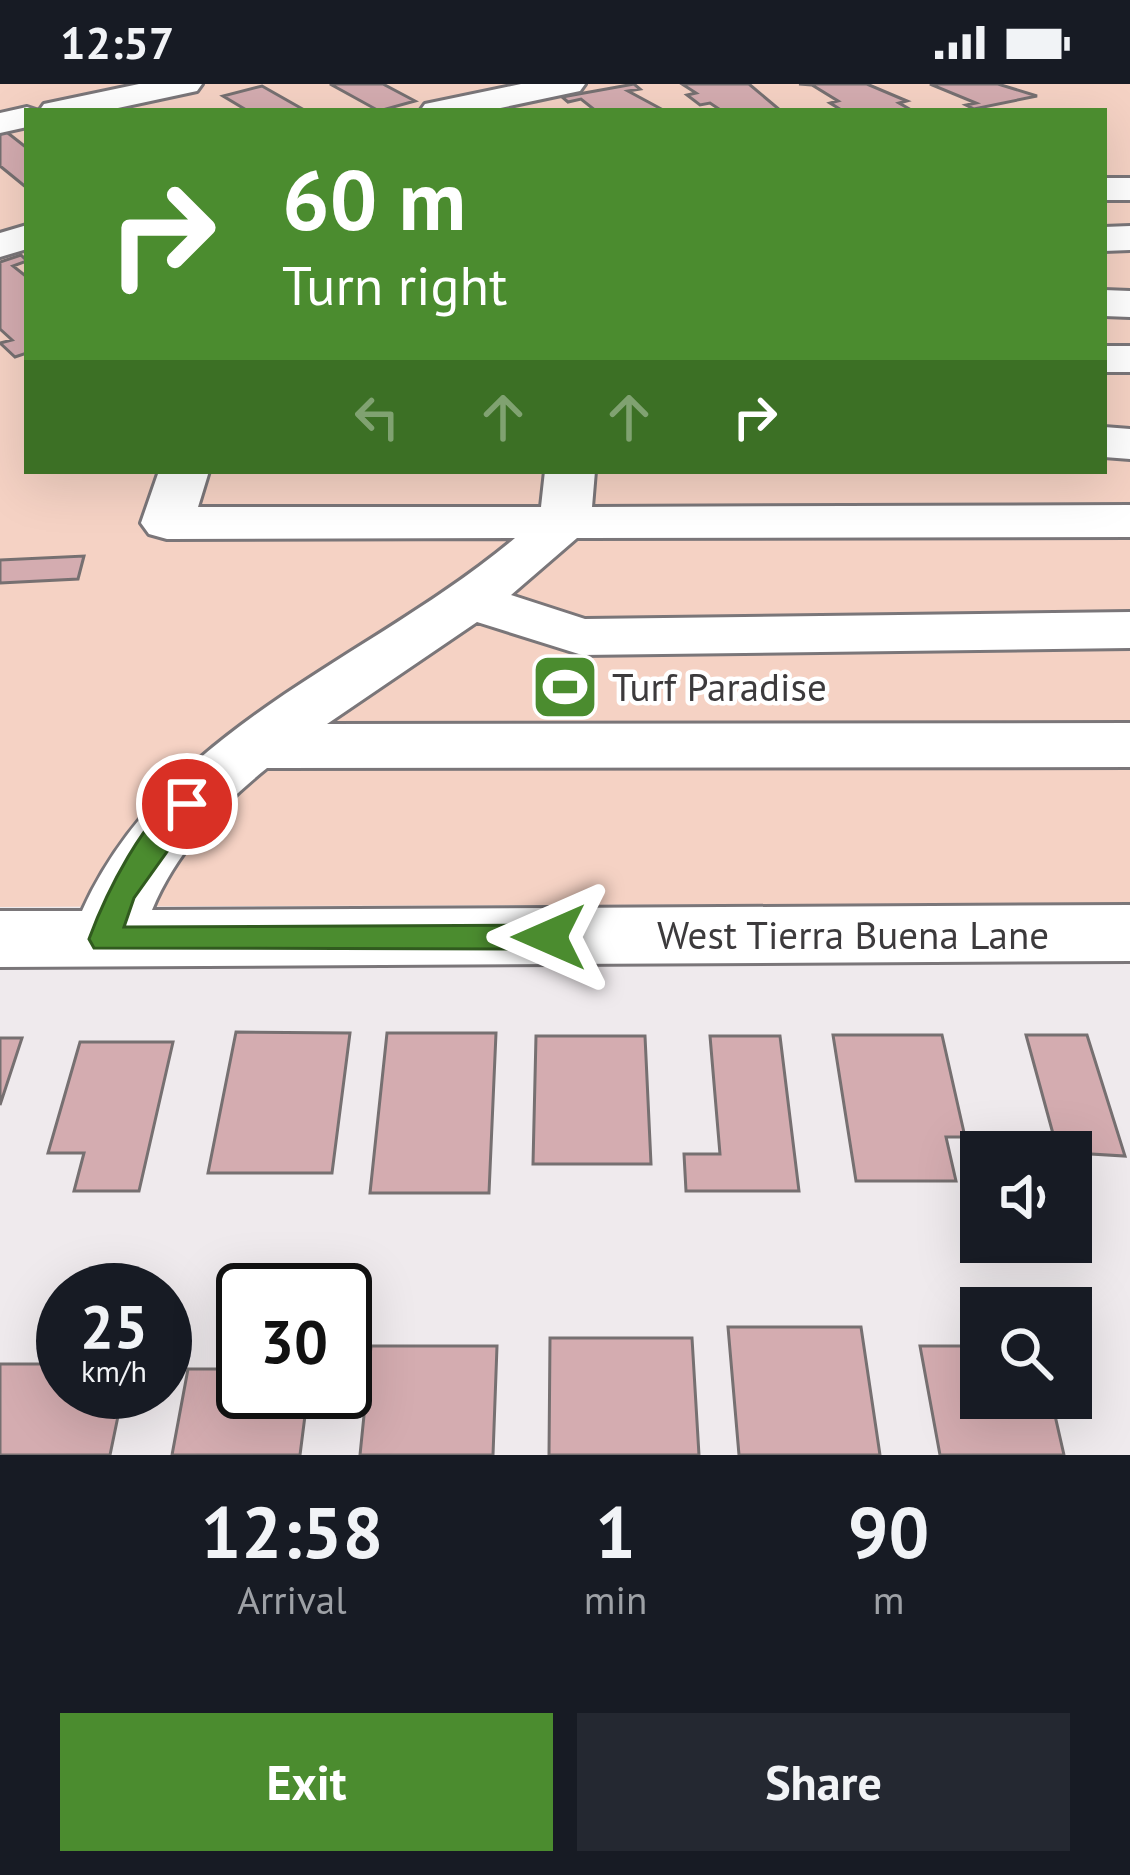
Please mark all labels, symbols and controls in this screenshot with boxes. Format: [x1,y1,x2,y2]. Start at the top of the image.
text: 12:57 [60,13,174,71]
text: 60 m [282,144,466,253]
icon: right [84,156,240,312]
text: Turn right [282,250,507,320]
icon: left [344,384,410,450]
icon: ahead [470,384,536,450]
icon: ahead [596,384,662,450]
icon: right [722,384,788,450]
sports icon: Turf Paradise [530,652,600,722]
place label: Turf Paradise [612,661,827,712]
pin [136,753,238,855]
icon: arrive [154,771,220,837]
position arrow [486,874,612,1000]
street label: West Tierra Buena Lane [657,909,1049,960]
map controls [960,1131,1092,1419]
button: sound [960,1131,1092,1263]
speed limit sign: 30 [216,1263,372,1419]
text: 25 [80,1287,148,1365]
button: search [960,1287,1092,1419]
text: km/h [81,1351,147,1390]
text: 12:58 [201,1485,383,1578]
text: 1 [595,1485,636,1578]
text: 90 [848,1485,929,1578]
text: Arrival [237,1574,347,1625]
text: min [584,1574,647,1625]
text: m [873,1574,904,1625]
button: Exit [60,1713,553,1851]
button: Share [577,1713,1070,1851]

